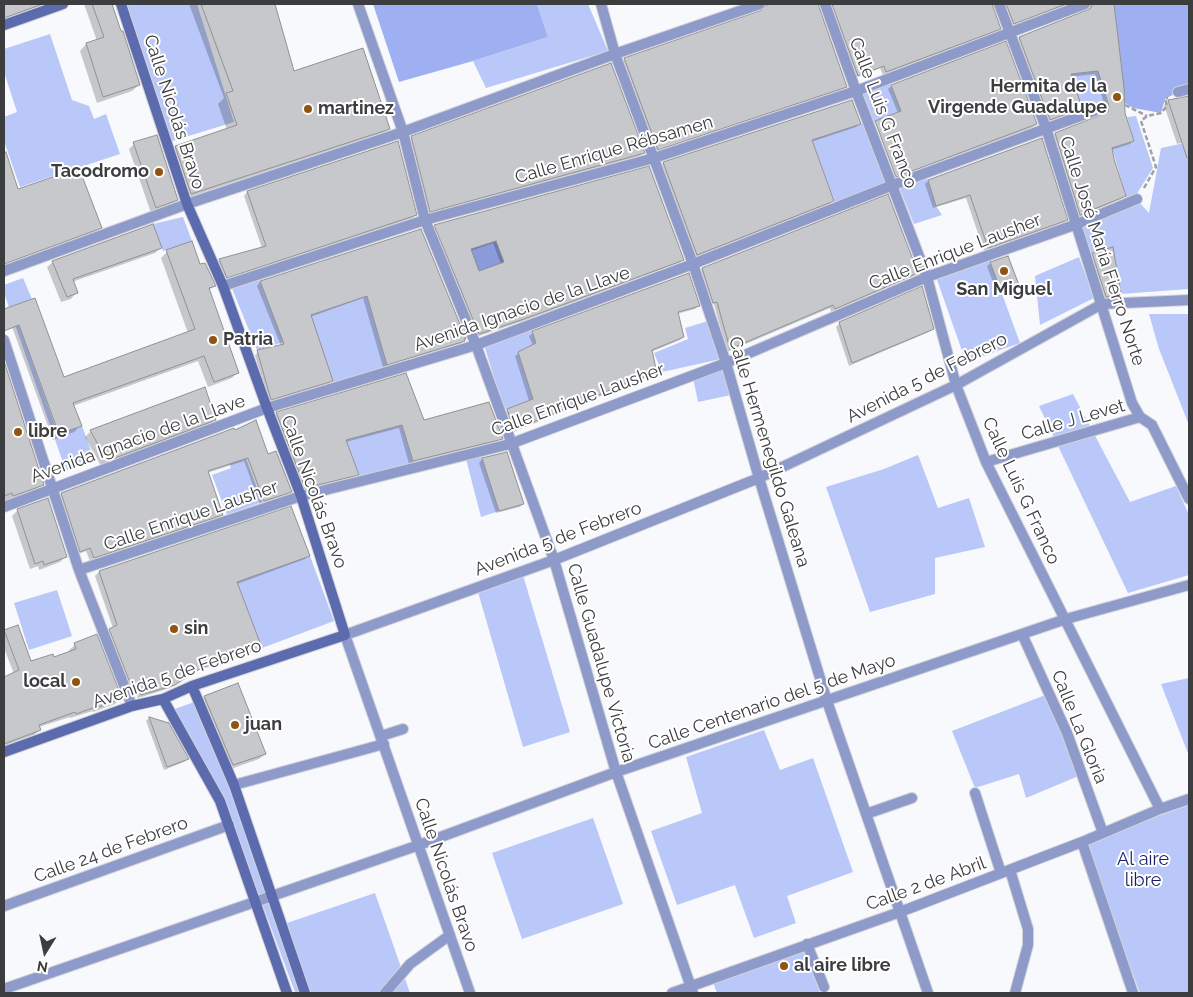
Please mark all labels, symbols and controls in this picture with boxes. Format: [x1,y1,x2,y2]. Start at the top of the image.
street label: Calle Nicolás Bravo [139,32,209,192]
street label: Calle Luis G Franco [844,34,922,192]
place label: Hermita de la Virgende Guadalupe [928,76,1107,118]
marker: Hermita de la Virgende Guadalupe [1111,91,1123,103]
place label: martinez [318,98,394,120]
marker: martinez [302,103,314,115]
street label: Calle Enrique Rébsamen [513,111,715,189]
street label: Calle José María Fierro Norte [1055,133,1149,369]
place label: Tacodromo [51,161,149,183]
marker: Tacodromo [153,166,165,178]
street label: Calle Enrique Lausher [866,209,1044,295]
street label: Avenida Ignacio de la Llave [411,262,633,356]
marker: San Miguel [998,265,1010,277]
place label: San Miguel [956,279,1052,301]
street label: Avenida 5 de Febrero [843,328,1011,428]
place label: Patria [223,329,273,351]
marker: Patria [207,334,219,346]
street label: Calle Hermenegildo Galeana [724,334,814,570]
street label: Calle Enrique Lausher [488,359,668,441]
street label: Avenida Ignacio de la Llave [28,390,248,488]
street label: Calle J Levet [1019,395,1127,445]
street label: Calle Nicolás Bravo [276,413,352,571]
street label: Calle Luis G Franco [977,414,1065,568]
place label: libre [28,421,67,443]
marker: libre [12,426,24,438]
street label: Calle Enrique Lausher [101,476,281,556]
street label: Avenida 5 de Febrero [471,497,645,581]
street label: Calle Guadalupe Victoria [562,561,640,765]
place label: sin [184,618,208,640]
marker: sin [168,623,180,635]
street label: Avenida 5 de Febrero [90,635,264,713]
street label: Calle Centenario del 5 de Mayo [646,649,898,755]
street label: Calle La Gloria [1046,667,1112,787]
place label: local [23,671,66,693]
marker: local [70,676,82,688]
place label: juan [245,714,282,736]
marker: juan [229,719,241,731]
street label: Calle Nicolás Bravo [410,795,482,955]
street label: Calle 24 de Febrero [31,812,191,888]
park label: Al aire libre [1117,849,1169,892]
street label: Calle 2 de Abril [863,852,989,916]
north arrow [20,927,70,977]
place label: al aire libre [794,955,891,977]
text: N [36,958,49,976]
marker: al aire libre [778,960,790,972]

